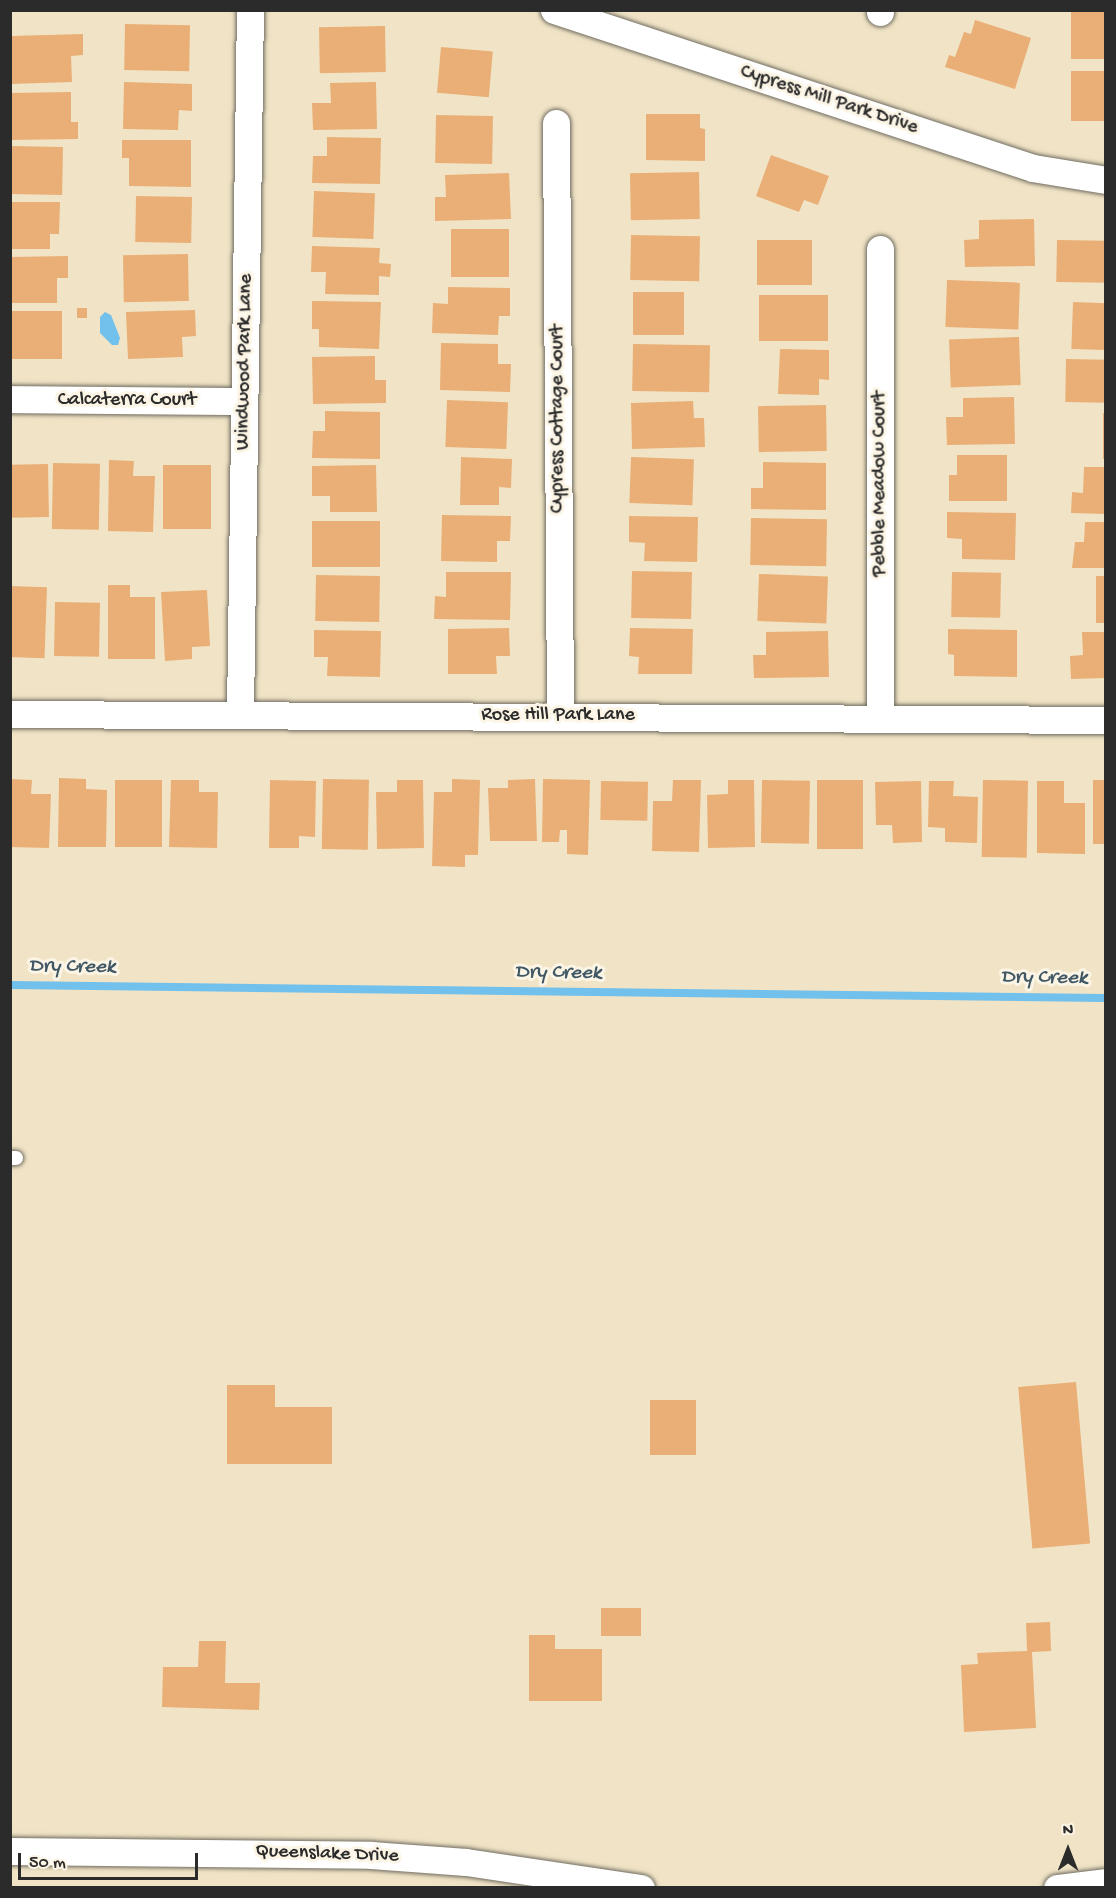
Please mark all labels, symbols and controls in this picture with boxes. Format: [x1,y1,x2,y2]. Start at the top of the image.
street label: Cypress Mill Park Drive [737,60,921,140]
street label: Windwood Park Lane [231,274,259,450]
street label: Cypress Cottage Court [546,325,570,513]
street label: Calcaterra Court [58,388,196,412]
street label: Pebble Meadow Court [868,391,892,577]
street label: Rose Hill Park Lane [481,703,635,727]
water label: Dry Creek [29,955,115,981]
water label: Dry Creek [515,961,601,987]
water label: Dry Creek [1001,966,1087,992]
north arrow [1038,1820,1098,1880]
text: N [1063,1822,1073,1841]
street label: Queenslake Drive [255,1840,399,1868]
scale bar [21,1841,201,1879]
text: 50 m [29,1853,66,1874]

